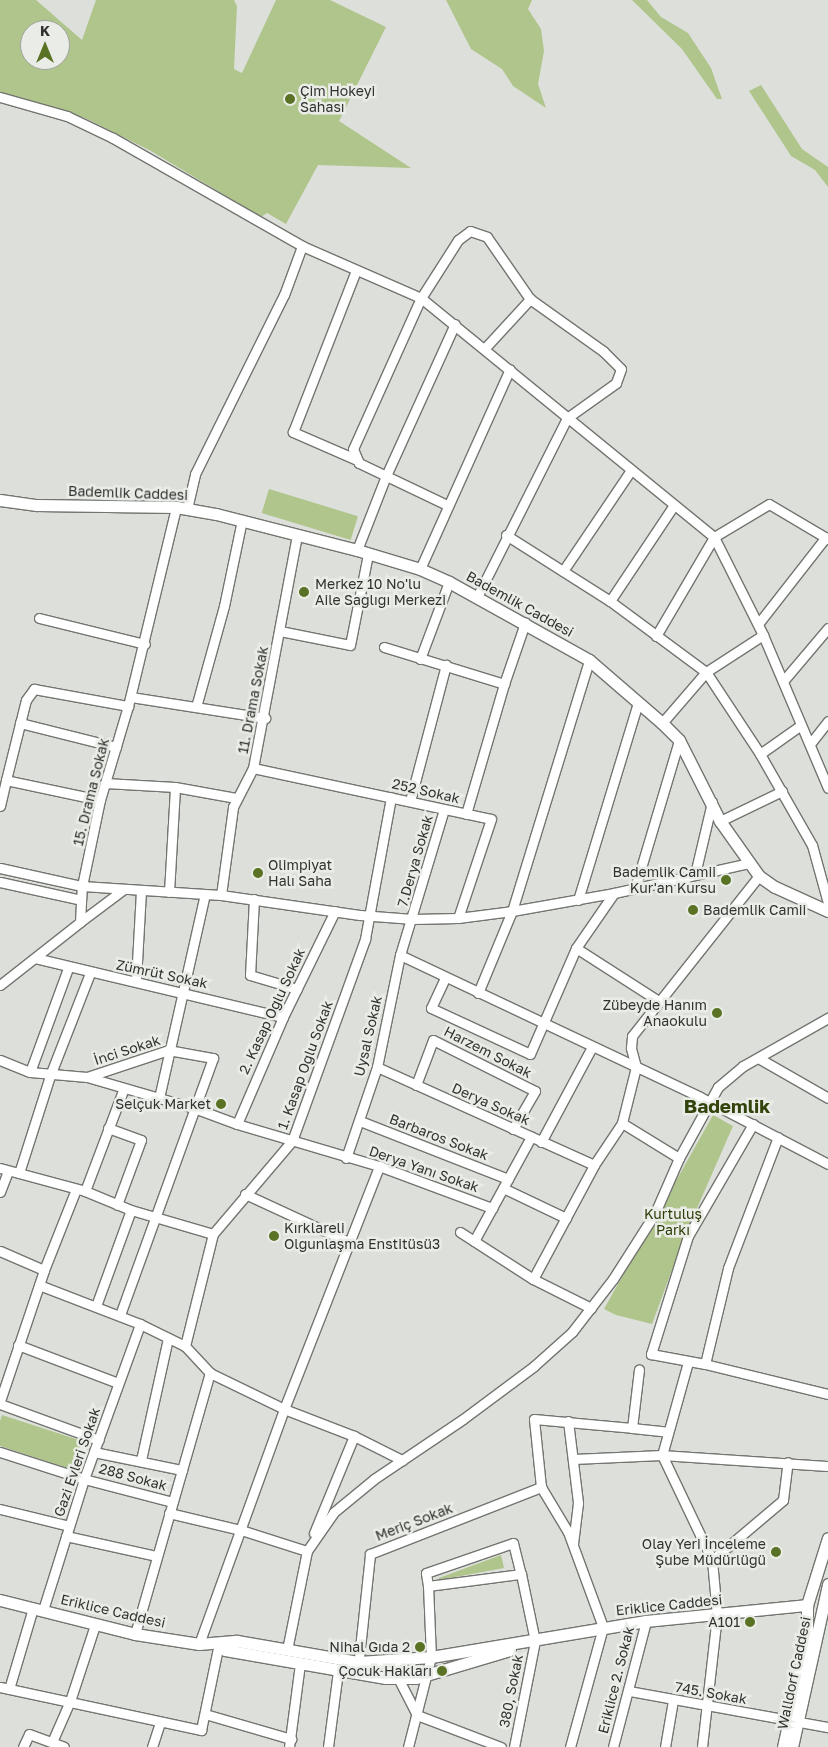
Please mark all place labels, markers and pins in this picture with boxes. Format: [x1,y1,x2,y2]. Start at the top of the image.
place label: Çim Hokeyi Sahası [300,83,375,115]
marker: Çim Hokeyi Sahası [284,93,296,105]
place label: Merkez 10 No'lu Aile Sağlığı Merkezi [315,576,446,608]
marker: Merkez 10 No'lu Aile Sağlığı Merkezi [297,585,311,599]
place label: Olimpiyat Halı Saha [268,857,332,890]
place label: Bademlik Camii Kur'an Kursu [613,864,716,896]
marker: Olimpiyat Halı Saha [252,867,264,879]
marker: Bademlik Camii Kur'an Kursu [720,874,732,886]
place label: Bademlik Camii [703,902,806,918]
marker: Bademlik Camii [687,904,699,916]
place label: Zübeyde Hanım Anaokulu [603,997,707,1030]
marker: Zübeyde Hanım Anaokulu [711,1007,723,1019]
place label: Selçuk Market [115,1096,211,1112]
marker: Selçuk Market [215,1098,227,1110]
place label: Kırklareli Olgunlaşma Enstitüsü3 [284,1220,440,1252]
marker: Kırklareli Olgunlaşma Enstitüsü3 [268,1230,280,1242]
place label: Olay Yeri İnceleme Şube Müdürlüğü [642,1536,766,1568]
marker: Olay Yeri İnceleme Şube Müdürlüğü [770,1546,782,1558]
place label: A101 [708,1614,740,1630]
marker: A101 [744,1616,756,1628]
place label: Nihal Gıda 2 [329,1639,410,1655]
marker: Nihal Gıda 2 [414,1641,426,1653]
place label: Çocuk Hakları [339,1663,432,1679]
marker: Çocuk Hakları [436,1665,448,1677]

